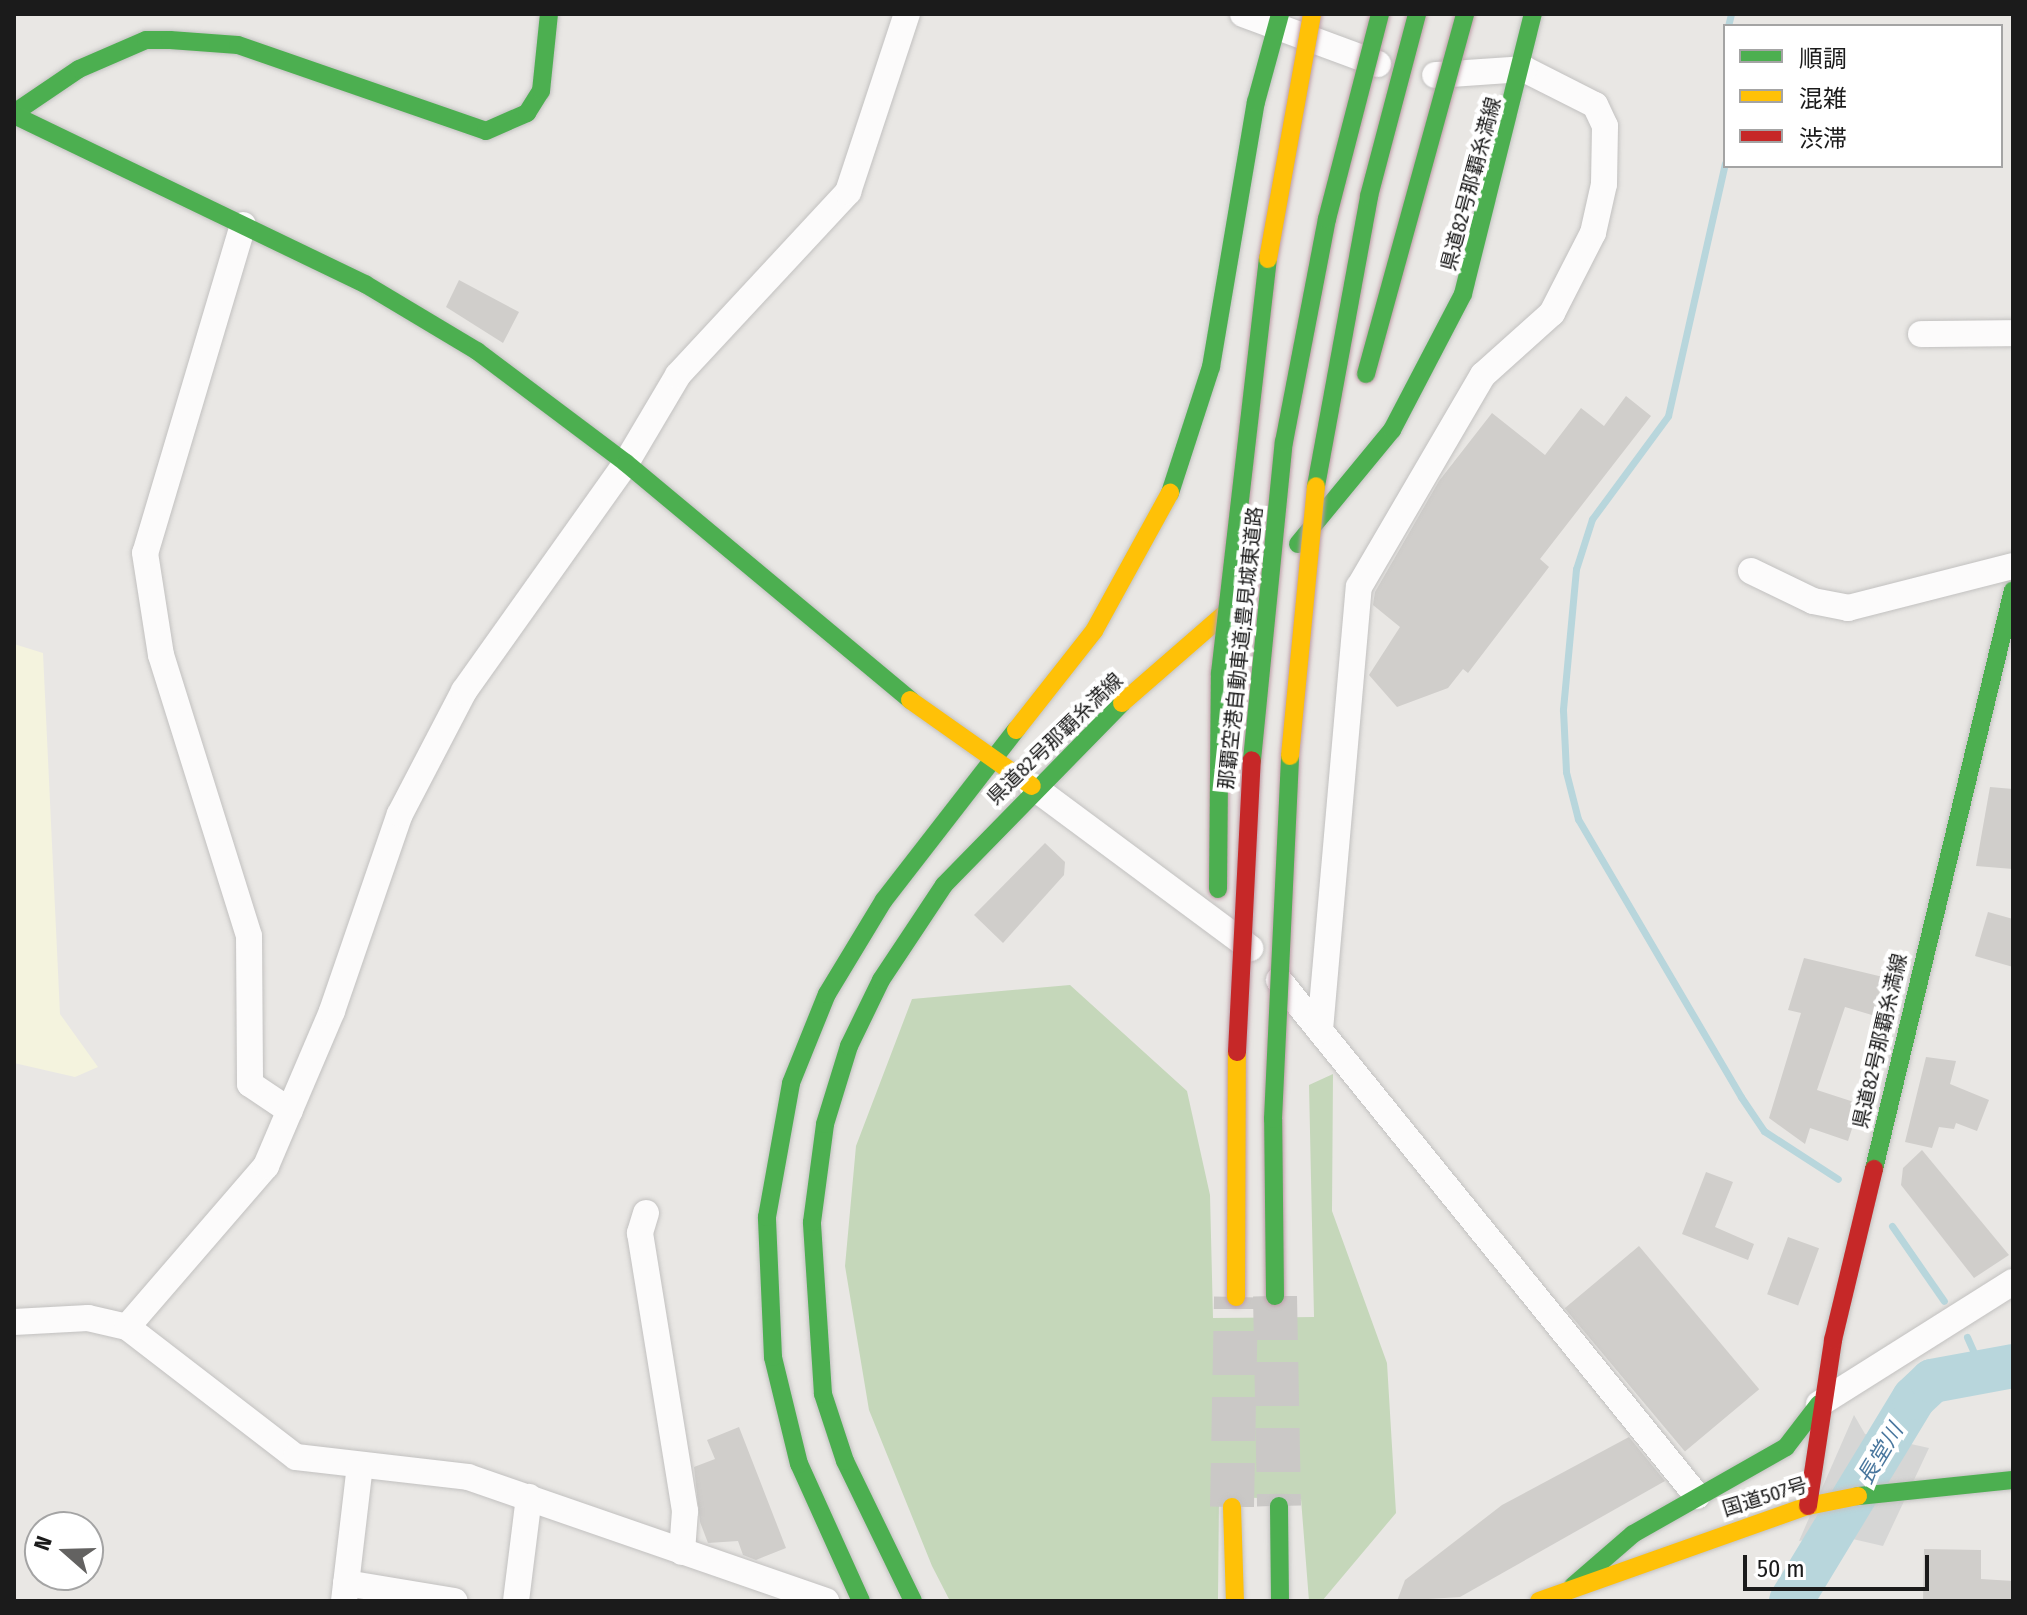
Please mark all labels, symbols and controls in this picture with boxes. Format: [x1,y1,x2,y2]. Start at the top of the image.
legend [1723,24,2003,168]
text: 順調 [1799,45,1847,73]
text: 混雑 [1799,85,1847,113]
street label: 県道82号那覇糸満線 [1436,95,1506,273]
text: 渋滞 [1799,125,1847,153]
street label: 那覇空港自動車道;豊見城東道路 [1214,505,1268,791]
street label: 県道82号那覇糸満線 [982,668,1128,810]
street label: 県道82号那覇糸満線 [1848,951,1912,1131]
water label: 長堂川 [1852,1419,1908,1489]
street label: 国道507号 [1720,1473,1810,1521]
north arrow [24,1511,104,1591]
text: N [28,1532,58,1554]
scale bar [1747,1539,1933,1589]
text: 50 m [1757,1555,1805,1583]

